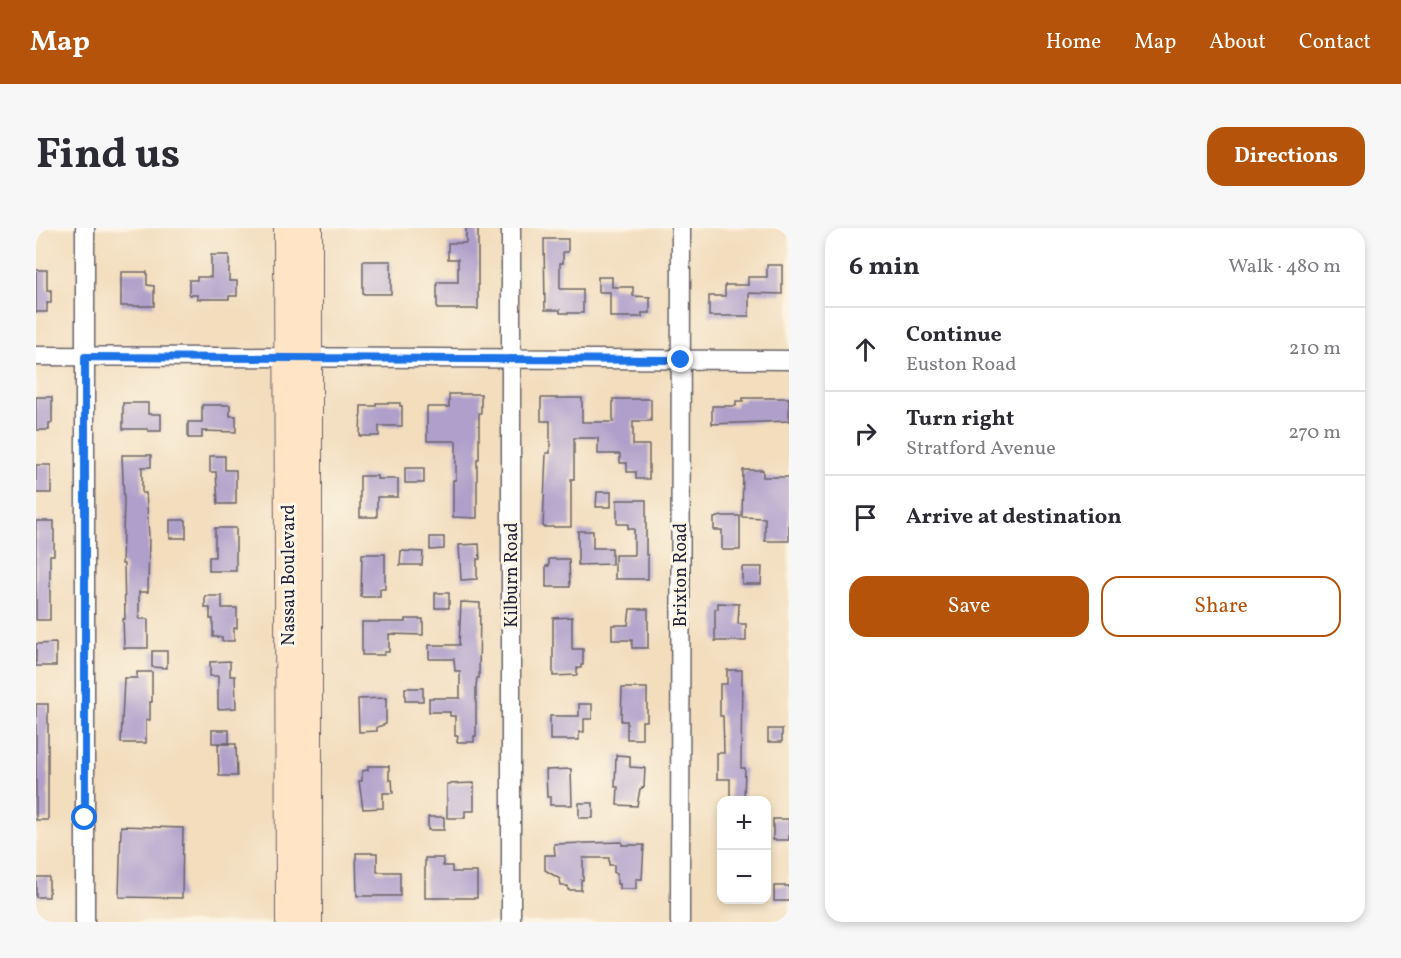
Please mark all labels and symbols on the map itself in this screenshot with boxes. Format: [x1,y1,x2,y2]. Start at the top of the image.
route end [667,346,693,372]
street label: Nassau Boulevard [277,504,302,646]
street label: Kilburn Road [500,522,525,628]
street label: Brixton Road [669,523,694,627]
route start [71,804,97,830]

